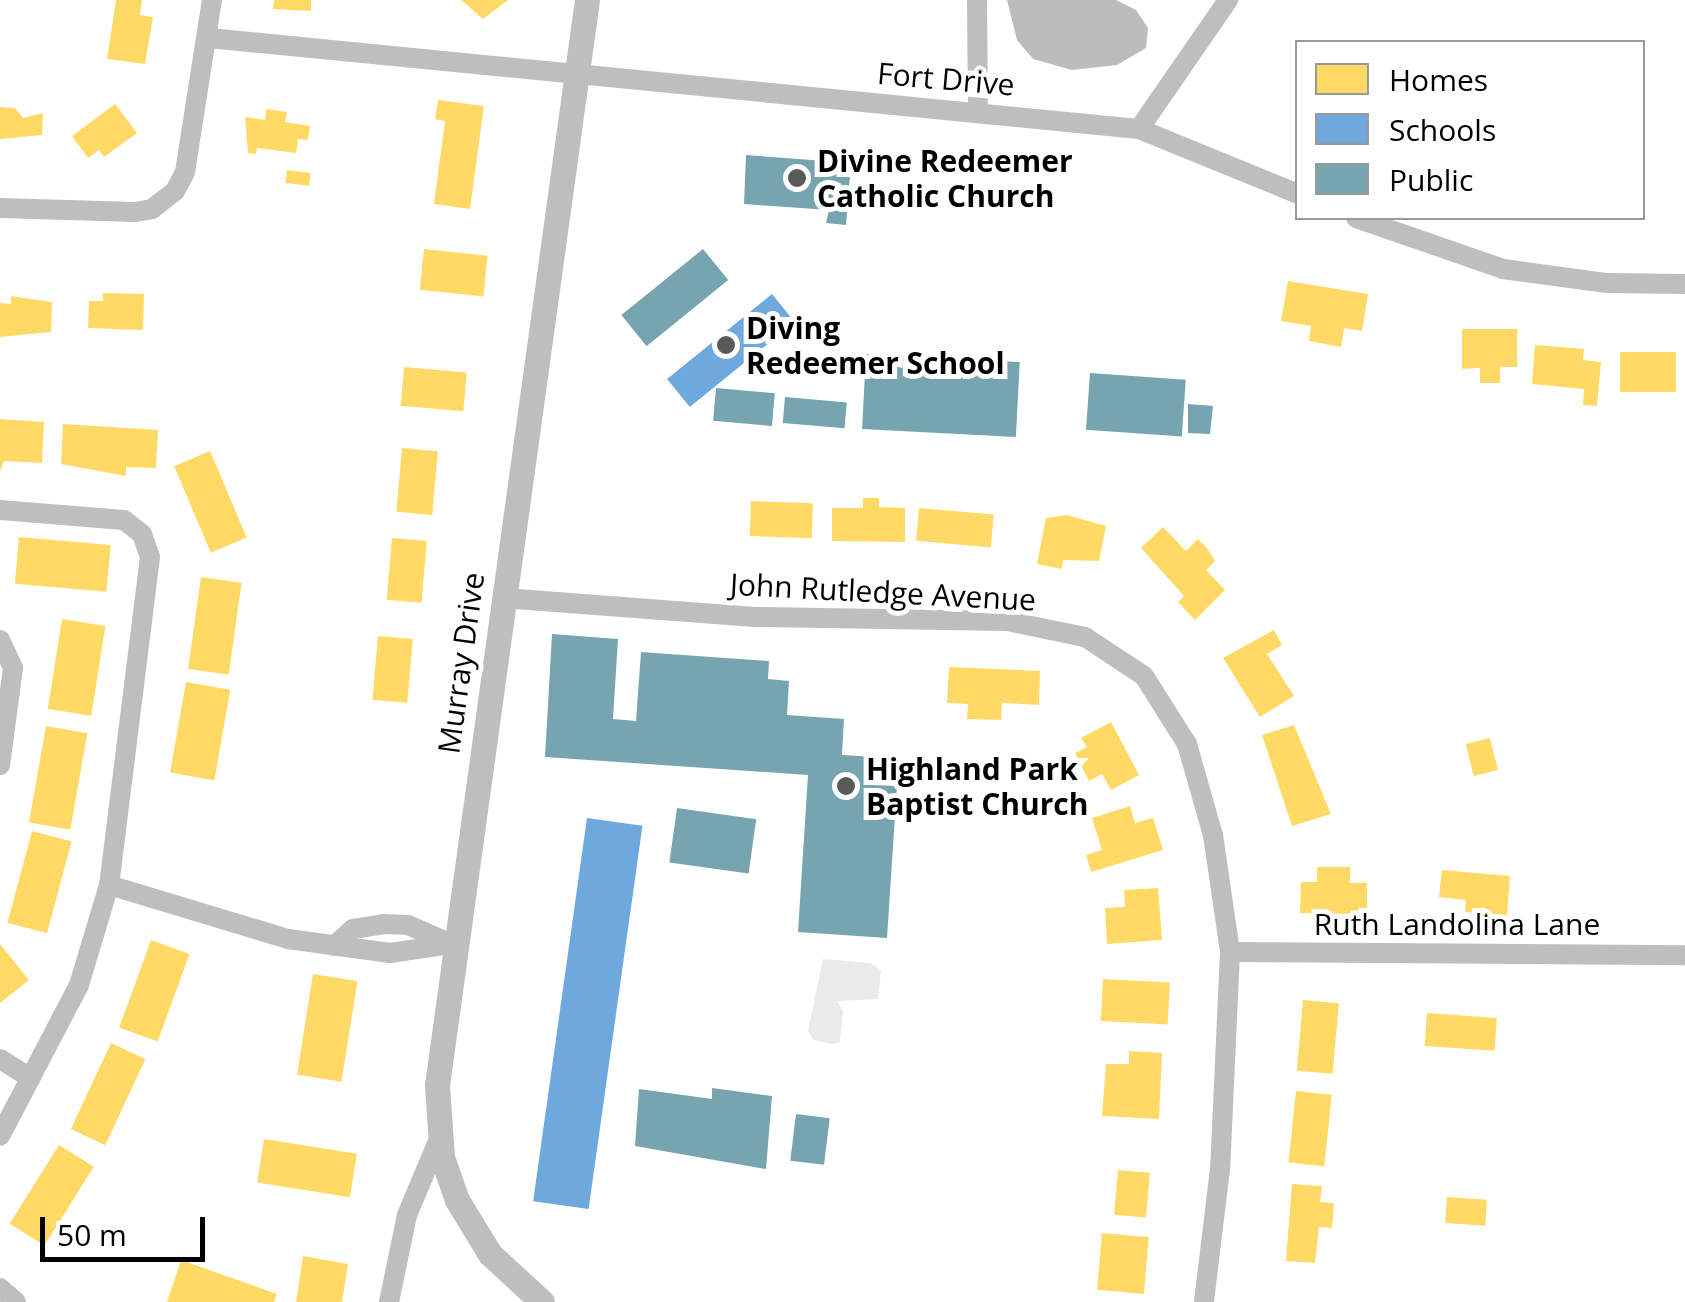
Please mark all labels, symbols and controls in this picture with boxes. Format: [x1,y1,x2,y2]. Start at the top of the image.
legend [1295,40,1645,220]
street label: Fort Drive [876,55,1016,103]
text: Homes [1389,59,1488,100]
text: Schools [1389,109,1496,150]
place label: Divine Redeemer Catholic Church [817,143,1073,214]
text: Public [1389,159,1473,200]
marker: Divine Redeemer Catholic Church [786,167,808,189]
place label: Diving Redeemer School [746,310,1005,380]
marker: Diving Redeemer School [715,334,737,356]
street label: John Rutledge Avenue [729,566,1037,618]
street label: Murray Drive [430,570,492,756]
place label: Highland Park Baptist Church [866,751,1088,822]
marker: Highland Park Baptist Church [835,775,857,797]
street label: Ruth Landolina Lane [1314,906,1600,942]
scale bar [45,1197,210,1259]
text: 50 m [57,1214,127,1255]

